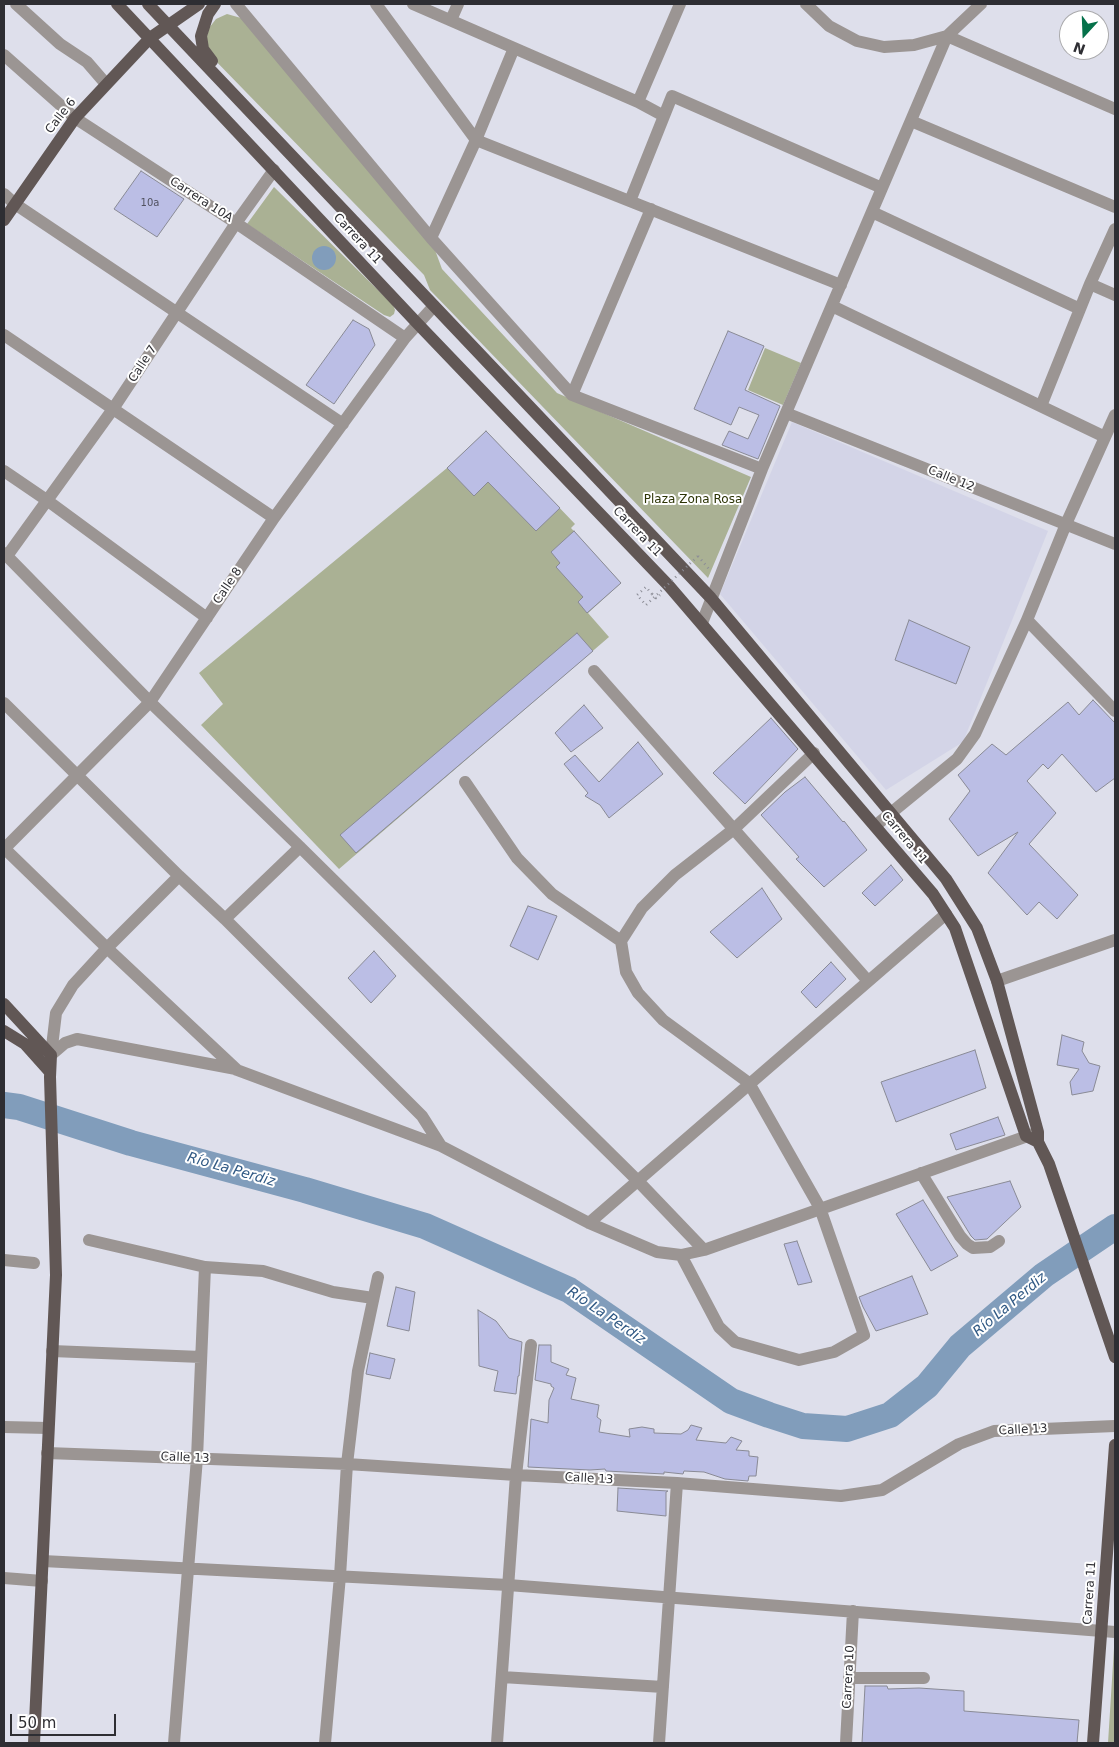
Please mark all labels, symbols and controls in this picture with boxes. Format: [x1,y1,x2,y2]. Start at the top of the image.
north arrow [1059,10,1109,60]
text: N [1071,39,1087,58]
street label: Calle 6 [43,95,79,137]
street label: Carrera 10A [167,174,235,226]
house number: 10a [141,197,159,209]
street label: Carrera 11 [330,211,384,267]
street label: Calle 7 [126,343,160,385]
street label: Calle 12 [926,463,976,495]
park label: Plaza Zona Rosa [644,493,742,507]
street label: Carrera 11 [610,504,664,560]
street label: Calle 8 [211,565,245,607]
street label: Carrera 11 [878,809,930,867]
water label: Río La Perdiz [185,1149,277,1191]
water label: Río La Perdiz [970,1270,1050,1340]
water label: Río La Perdiz [564,1284,648,1348]
street label: Calle 13 [998,1422,1048,1438]
street label: Calle 13 [160,1450,210,1466]
street label: Calle 13 [564,1471,614,1487]
street label: Carrera 11 [1081,1561,1099,1625]
street label: Carrera 10 [840,1645,858,1709]
scale bar [12,1704,119,1736]
text: 50 m [18,1714,56,1732]

